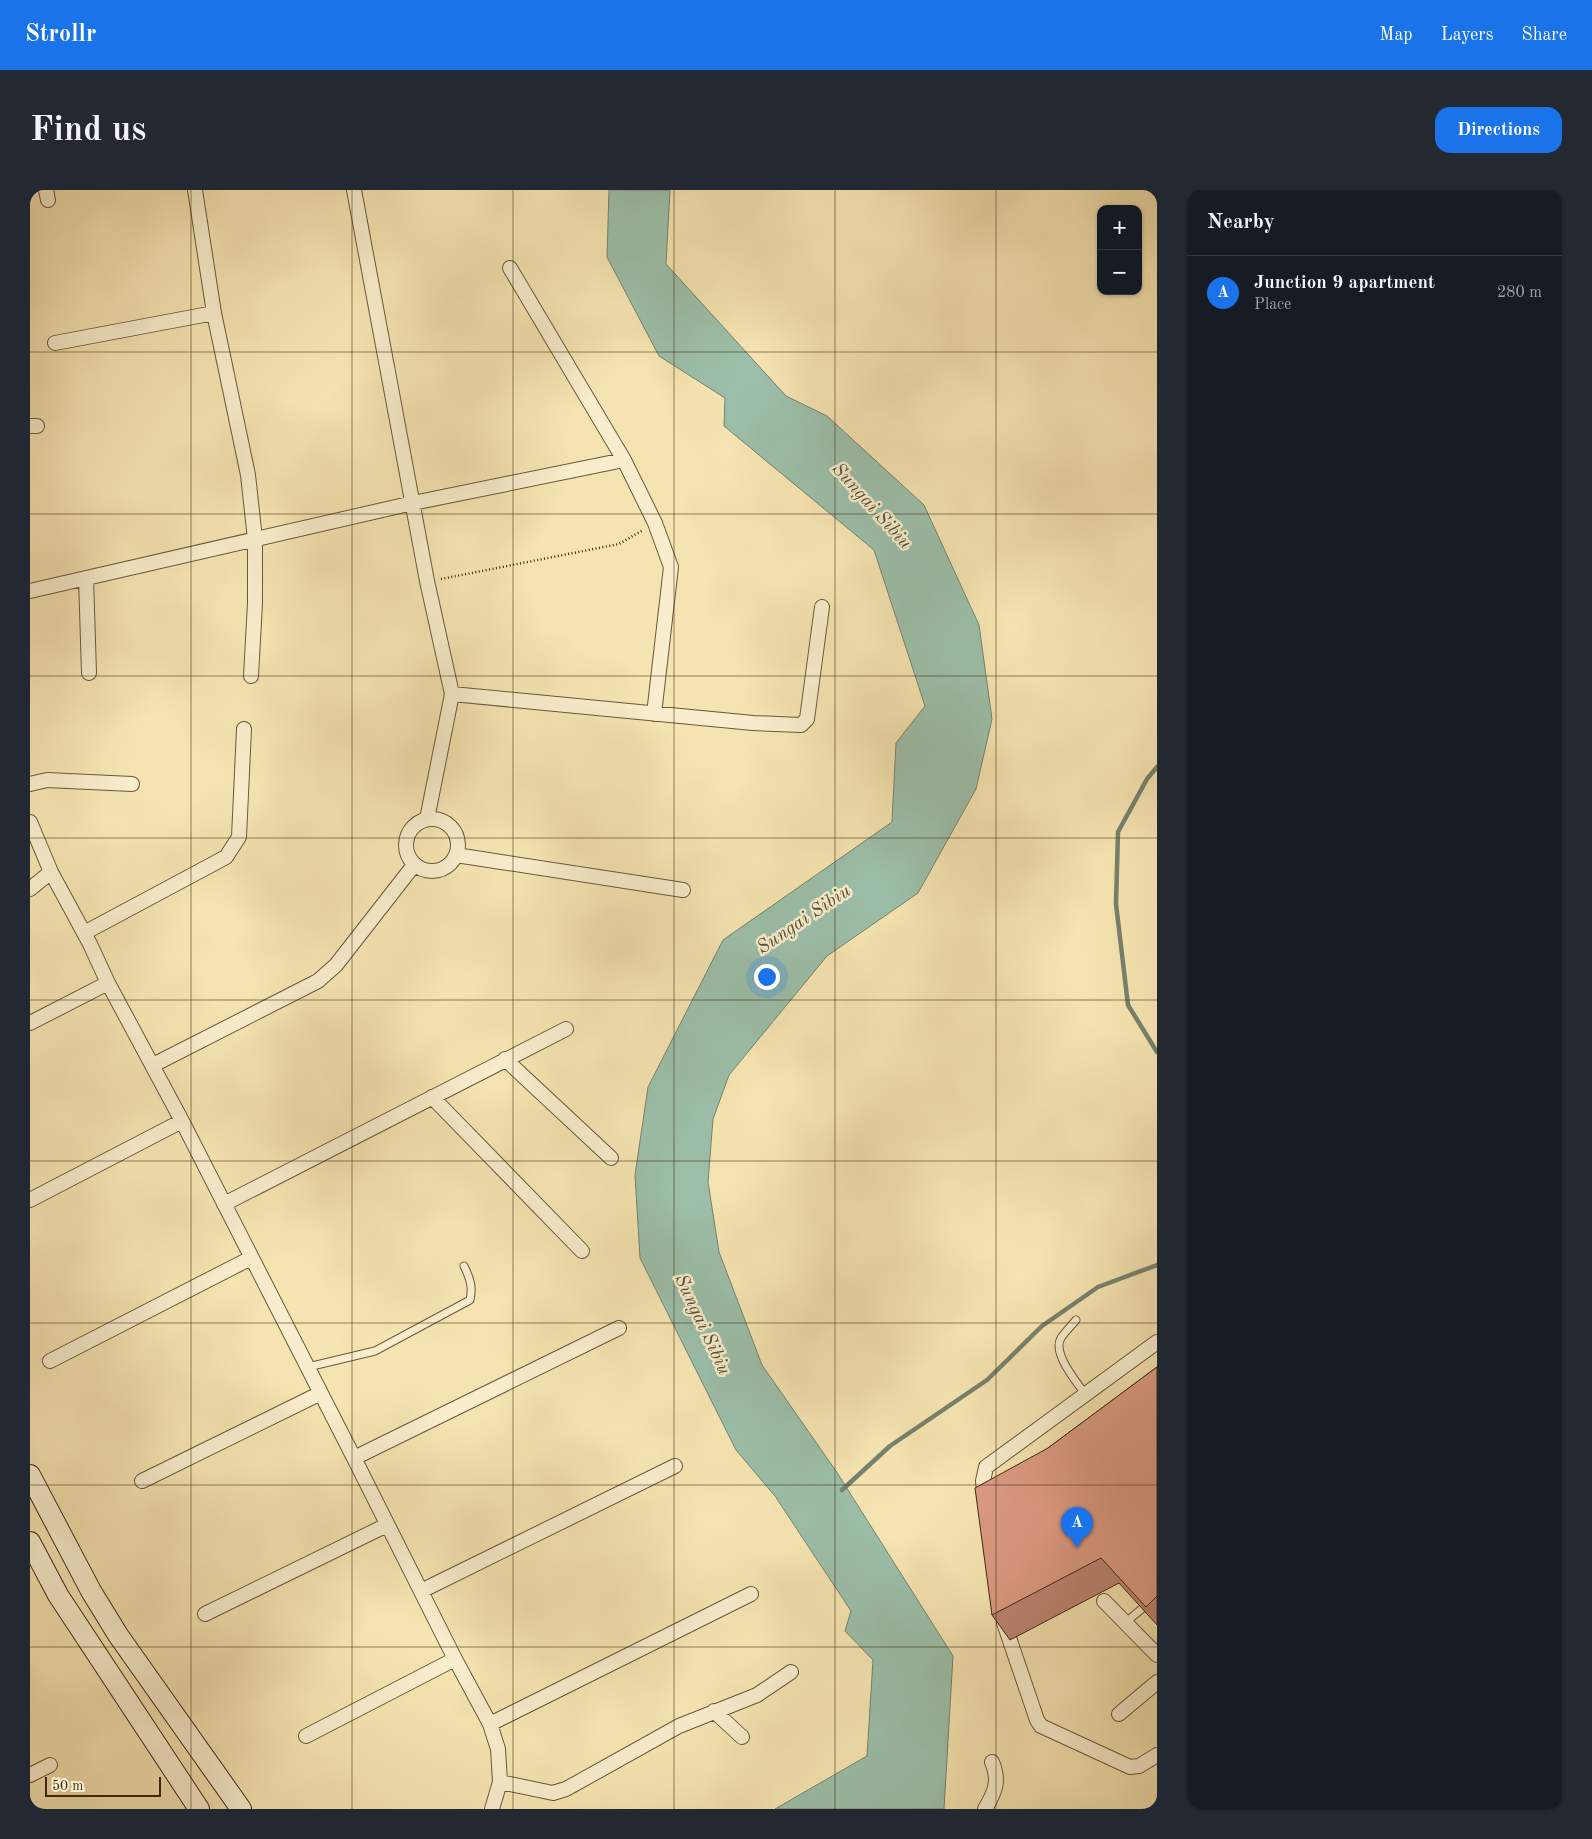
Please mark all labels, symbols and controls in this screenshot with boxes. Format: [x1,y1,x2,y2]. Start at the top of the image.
text: Strollr [25,23,96,47]
text: Map [1379,26,1413,44]
text: Layers [1441,26,1493,44]
text: Share [1521,26,1567,44]
button: Directions [1435,107,1562,153]
text: Find us [30,113,146,148]
map controls [1097,205,1142,295]
button: + [1097,205,1142,250]
text: Nearby [1207,212,1275,233]
button: − [1097,250,1142,295]
text: Junction 9 apartment [1254,274,1435,293]
text: A [1217,285,1229,301]
text: 280 m [1497,285,1542,301]
text: Place [1254,297,1291,313]
water label: Sungai Sibiu [828,460,915,554]
water label: Sungai Sibiu [754,882,855,958]
your location [754,964,780,990]
water label: Sungai Sibiu [670,1272,733,1379]
pin: A [1061,1507,1093,1548]
scale bar [45,1774,161,1797]
text: 50 m [52,1779,83,1793]

